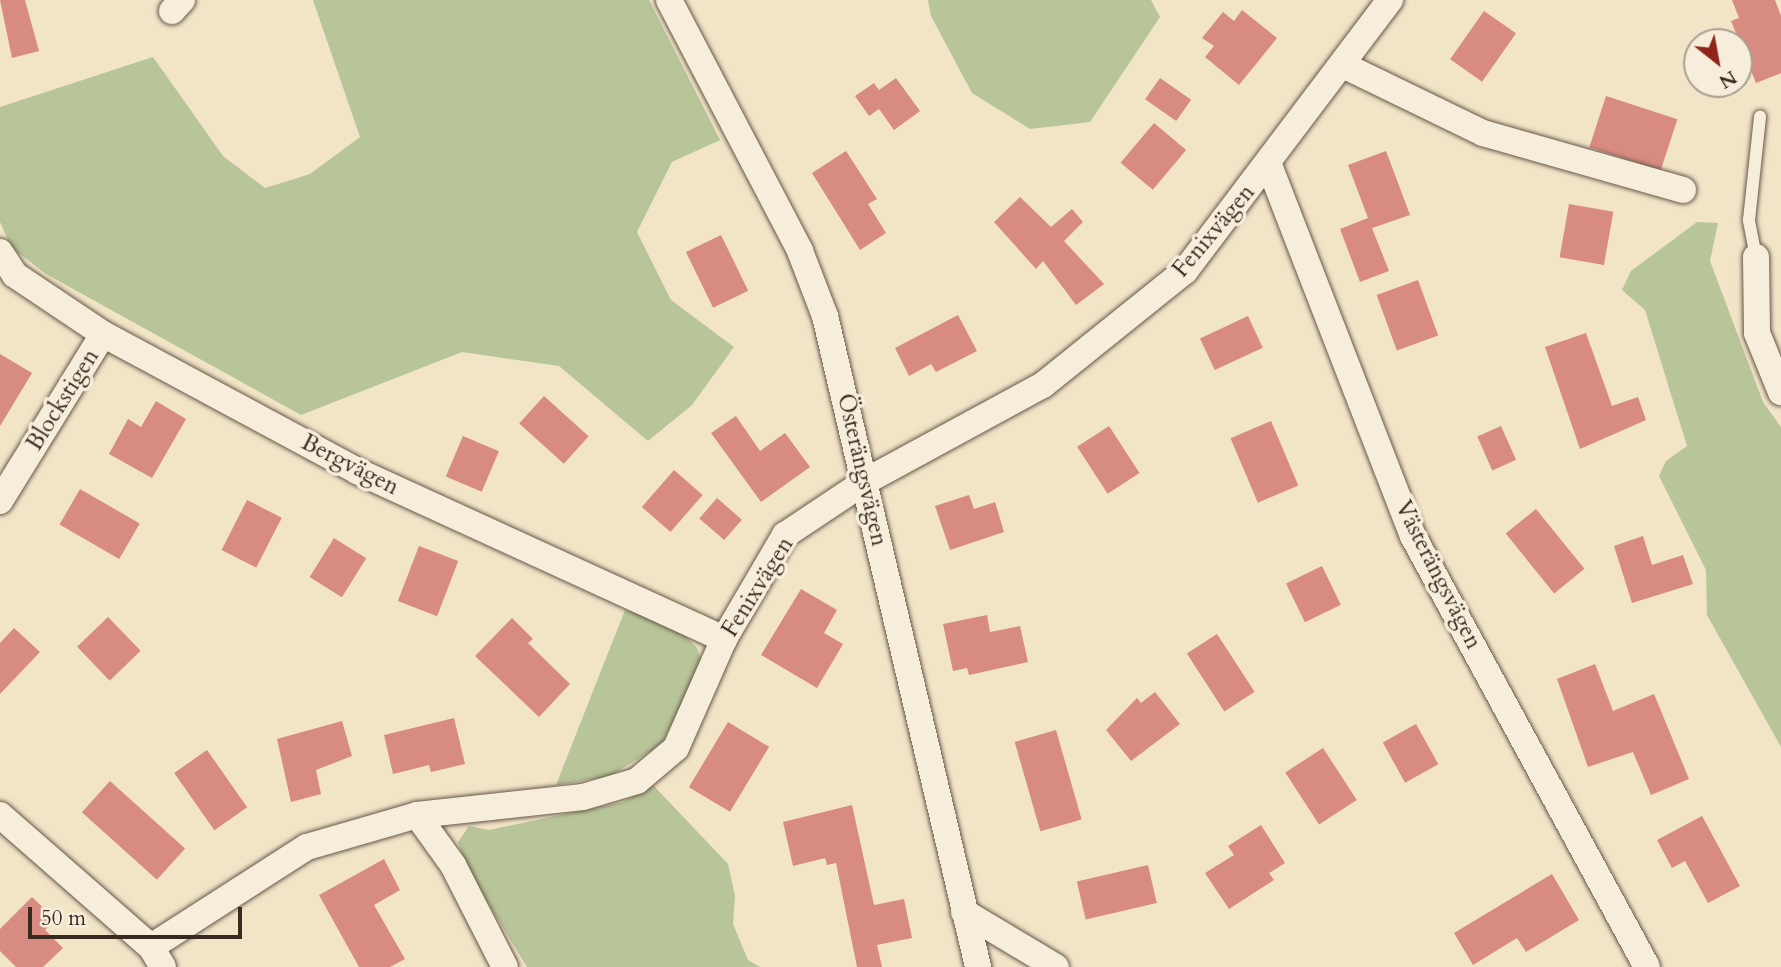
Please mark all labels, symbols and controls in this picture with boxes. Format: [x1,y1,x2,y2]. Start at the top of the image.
north arrow [1683,28,1753,98]
text: N [1714,64,1742,95]
street label: Fenixvägen [1167,179,1261,283]
street label: Blockstigen [21,344,105,456]
street label: Österängsvägen [831,391,893,549]
street label: Bergvägen [297,429,403,501]
street label: Västerängsvägen [1389,496,1487,654]
street label: Fenixvägen [716,532,800,642]
scale bar [32,894,245,938]
text: 50 m [41,904,86,933]

